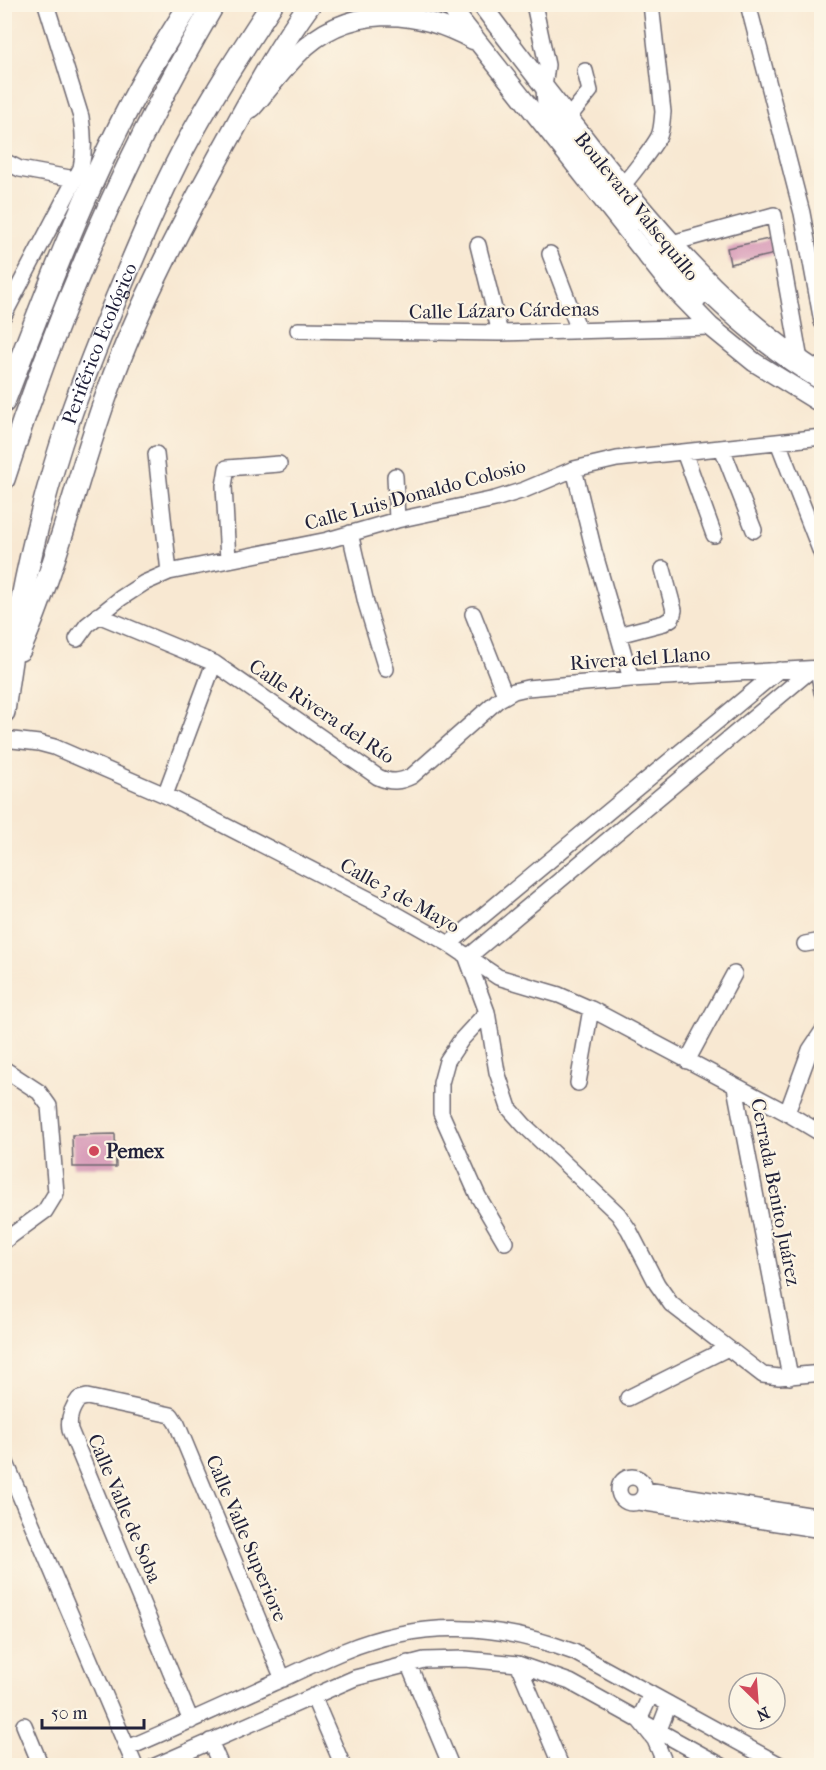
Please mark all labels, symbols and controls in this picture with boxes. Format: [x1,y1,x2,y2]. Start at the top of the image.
street label: Boulevard Valsequillo [570,127,704,285]
street label: Periférico Ecológico [57,259,142,427]
street label: Calle Lázaro Cárdenas [409,297,599,324]
street label: Calle Luis Donaldo Colosio [302,454,528,535]
street label: Rivera del Llano [569,642,711,675]
street label: Calle Rivera del Río [245,654,399,769]
street label: Calle 3 de Mayo [336,853,463,938]
street label: Cerrada Benito Juárez [746,1096,805,1288]
place label: Pemex [106,1140,165,1163]
marker: Pemex [87,1144,101,1158]
street label: Calle Valle de Soba [83,1430,167,1587]
street label: Calle Valle Superiore [201,1451,292,1625]
north arrow [727,1671,787,1731]
scale bar [42,1692,144,1730]
text: 50 m [51,1703,88,1724]
text: N [753,1703,773,1726]

